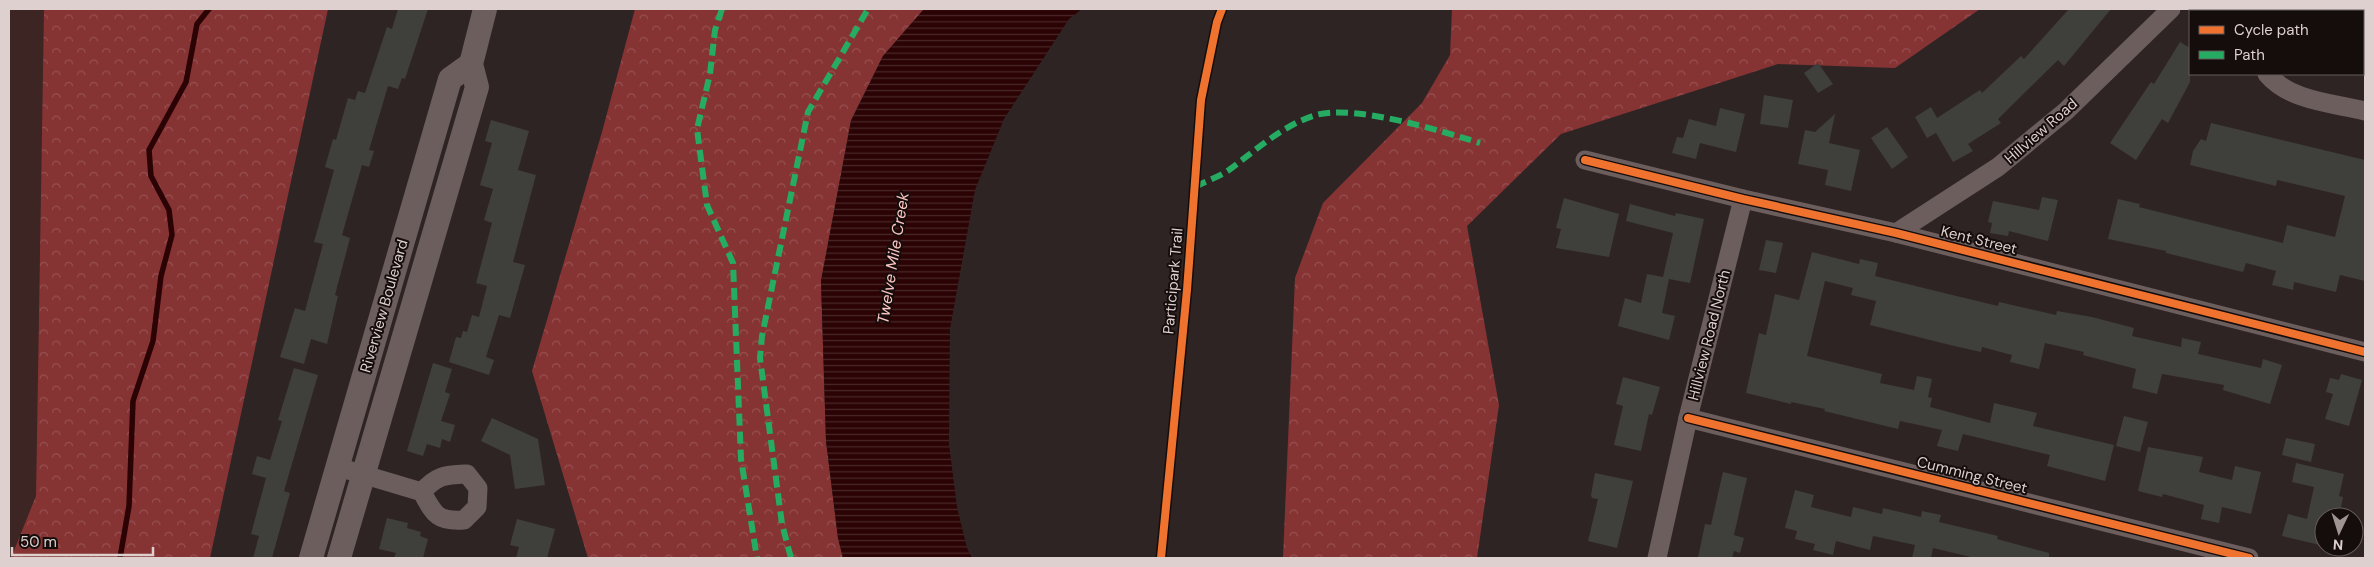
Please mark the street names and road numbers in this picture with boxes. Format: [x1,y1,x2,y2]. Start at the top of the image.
street label: Hillview Road [2000,94,2082,168]
street label: Kent Street [1939,221,2019,259]
street label: Participark Trail [1158,227,1188,335]
street label: Riverview Boulevard [355,237,413,375]
street label: Hillview Road North [1683,268,1735,402]
street label: Cumming Street [1915,452,2029,498]

